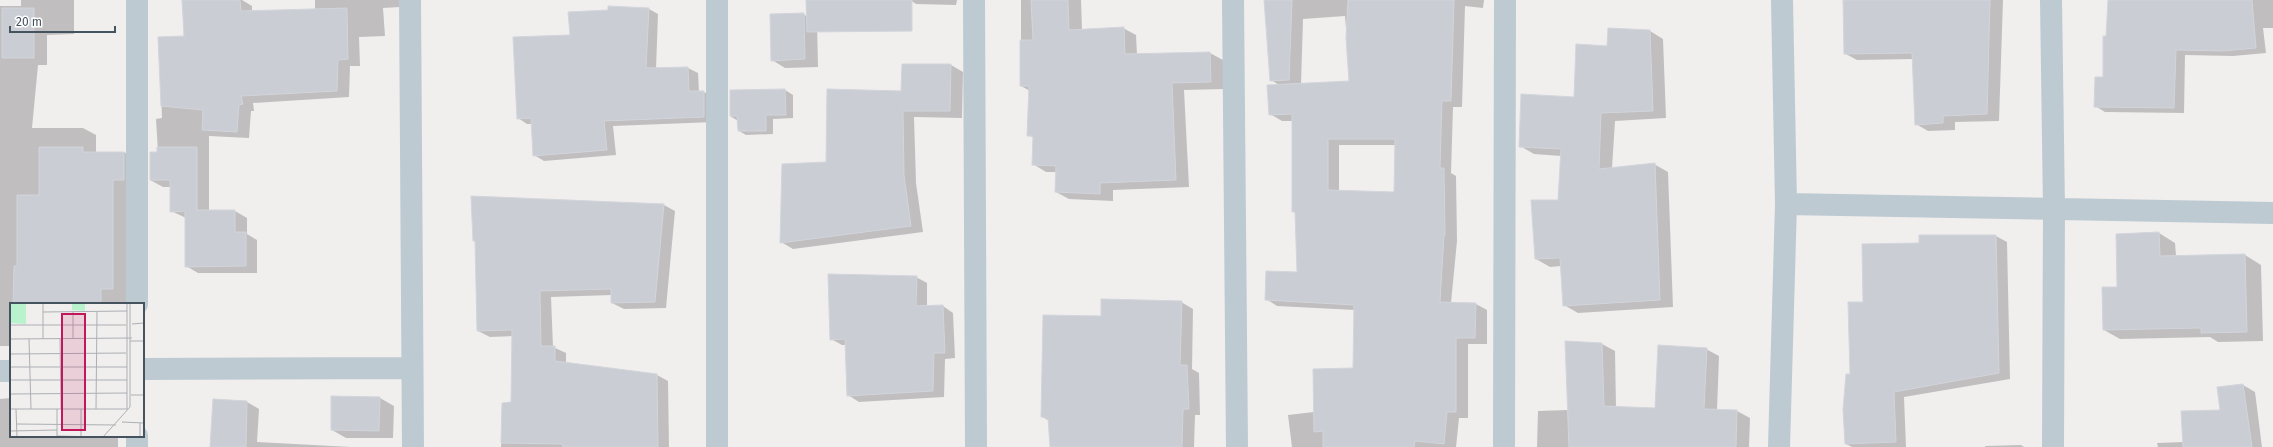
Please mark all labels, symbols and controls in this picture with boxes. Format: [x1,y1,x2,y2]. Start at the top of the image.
scale bar [10,8,115,34]
text: 20 m [16,15,42,29]
inset map [10,303,144,437]

